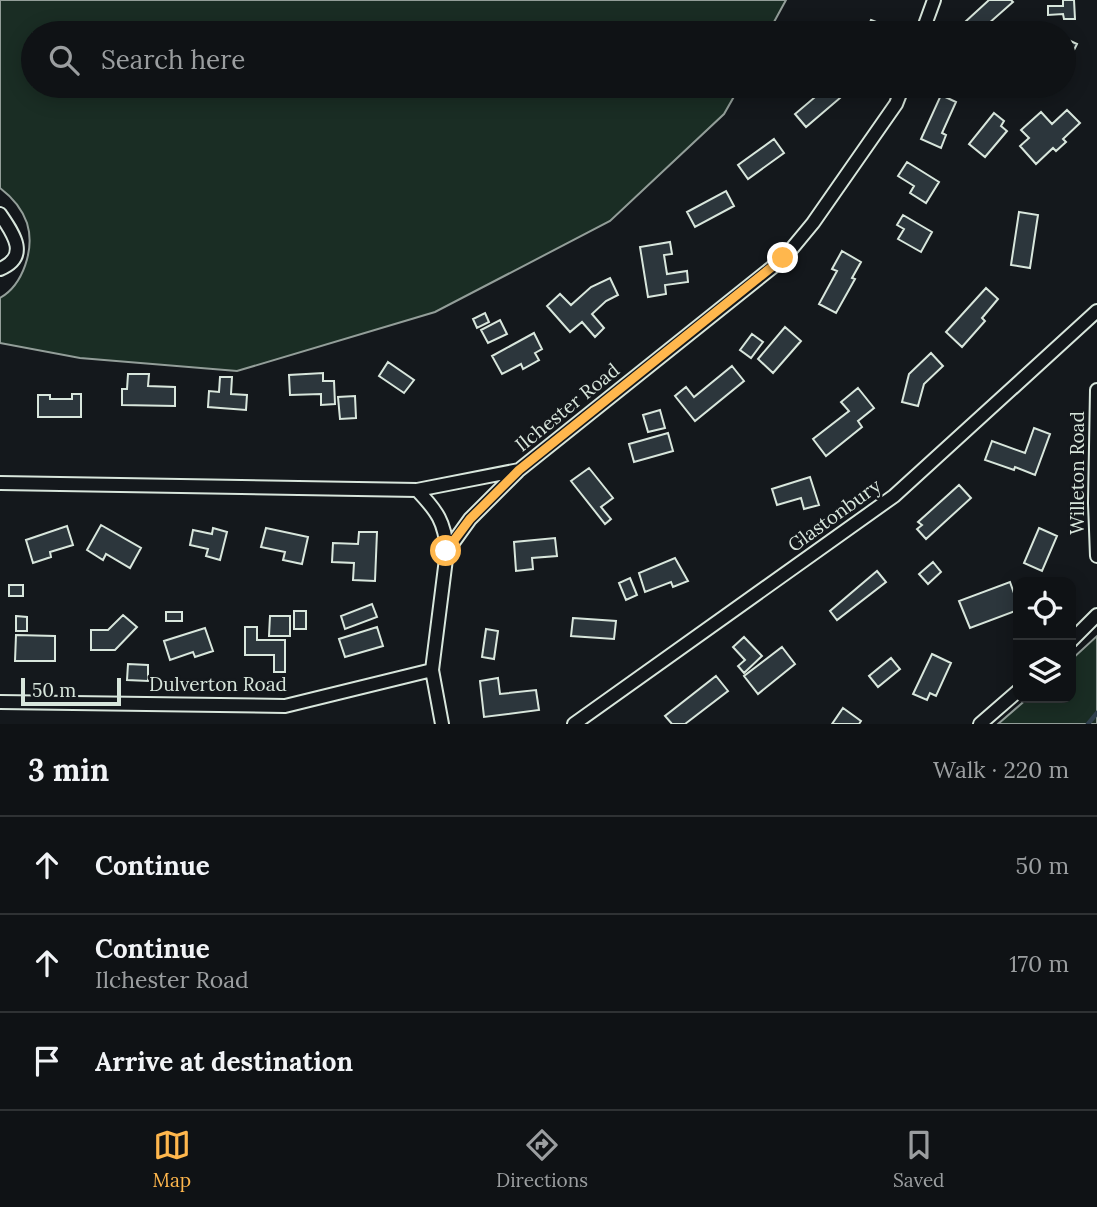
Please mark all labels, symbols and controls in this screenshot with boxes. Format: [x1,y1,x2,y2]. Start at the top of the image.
search box [21,21,1076,98]
icon: search [45,41,83,79]
text: Search here [101,43,245,76]
route end [767,242,798,273]
street label: Ilchester Road [510,358,624,456]
street label: Willeton Road [1065,411,1089,535]
street label: Glastonbury [783,473,885,557]
route start [430,535,461,566]
map controls [1013,577,1076,703]
button: locate [1013,577,1076,640]
button: layers [1013,640,1076,703]
street label: Dulverton Road [149,672,287,696]
scale bar [21,675,121,707]
text: 50 m [32,678,76,702]
text: 3 min [28,751,109,789]
text: Walk · 220 m [933,755,1069,784]
icon: ahead [28,846,66,884]
text: Continue [95,849,210,882]
text: 50 m [1016,851,1069,880]
text: Continue [95,932,210,965]
icon: ahead [28,944,66,982]
text: 170 m [1009,949,1069,978]
text: Ilchester Road [95,965,249,994]
icon: arrive [28,1042,66,1080]
text: Arrive at destination [95,1045,353,1078]
tab: Map [153,1126,191,1192]
tab: Directions [496,1126,588,1192]
tab: Saved [893,1126,944,1192]

